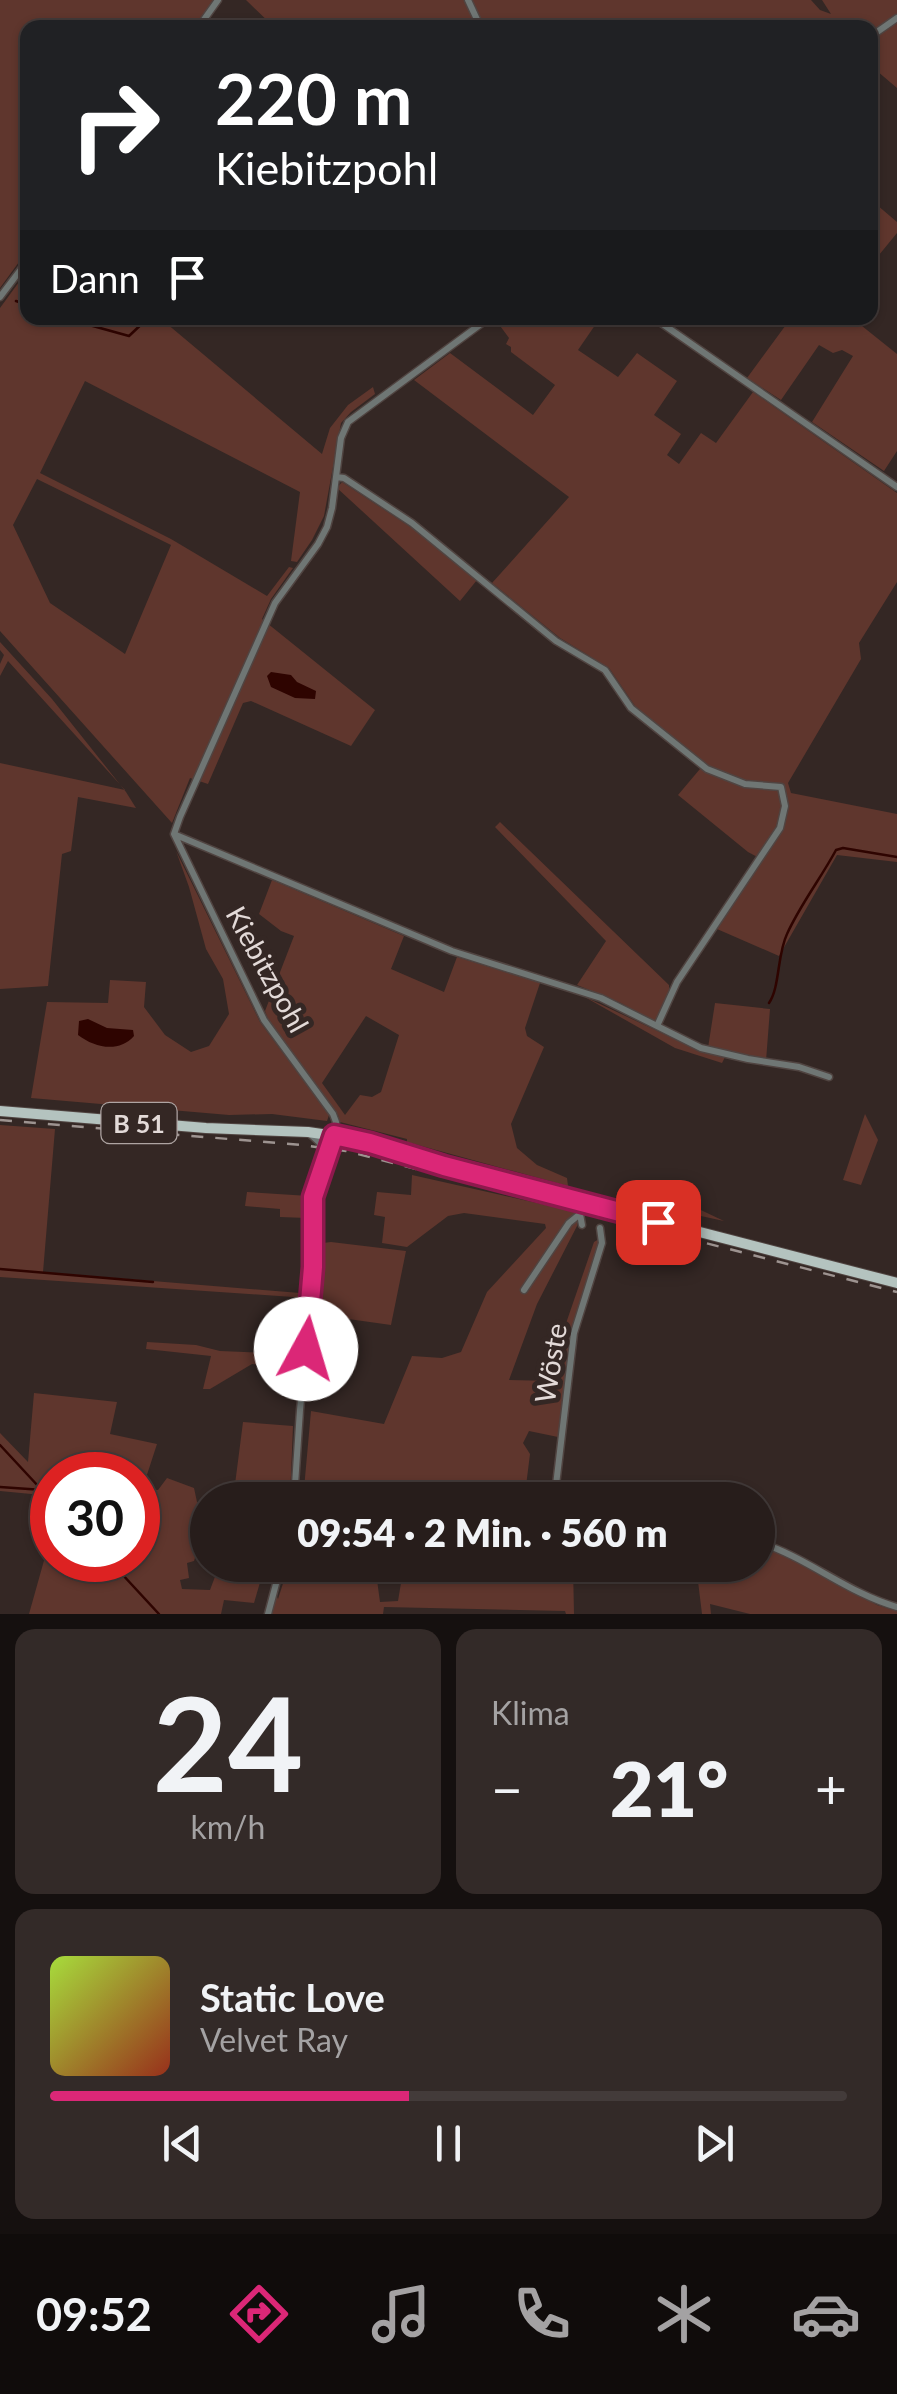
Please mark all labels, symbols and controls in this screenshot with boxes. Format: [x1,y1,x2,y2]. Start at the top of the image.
text: 220 m [215,56,412,140]
icon: right [50,60,180,190]
text: Kiebitzpohl [215,141,438,195]
icon: arrive [160,250,215,305]
text: Dann [50,255,140,301]
street label: Kiebitzpohl [219,900,317,1038]
road number: B 51 [102,1103,176,1143]
pin [616,1180,701,1265]
icon: arrive [631,1195,686,1250]
position arrow [254,1297,358,1401]
street label: Wöste [527,1321,573,1405]
speed limit sign: 30 [30,1452,160,1582]
text: 09:54 · 2 Min. · 560 m [297,1509,668,1555]
text: 24 [153,1664,303,1820]
text: Klima [491,1693,570,1732]
text: 21° [610,1743,728,1833]
text: − [491,1755,523,1821]
text: + [815,1755,847,1821]
text: km/h [191,1807,265,1846]
text: Static Love [200,1974,385,2020]
text: Velvet Ray [200,2020,348,2059]
icon: previous [155,2116,210,2171]
icon: pause [421,2116,476,2171]
icon: next [687,2116,742,2171]
icon: directions [224,2279,294,2349]
icon: music [366,2279,436,2349]
icon: phone [507,2279,577,2349]
icon: climate [649,2279,719,2349]
icon: car [791,2279,861,2349]
text: 09:52 [36,2287,152,2341]

